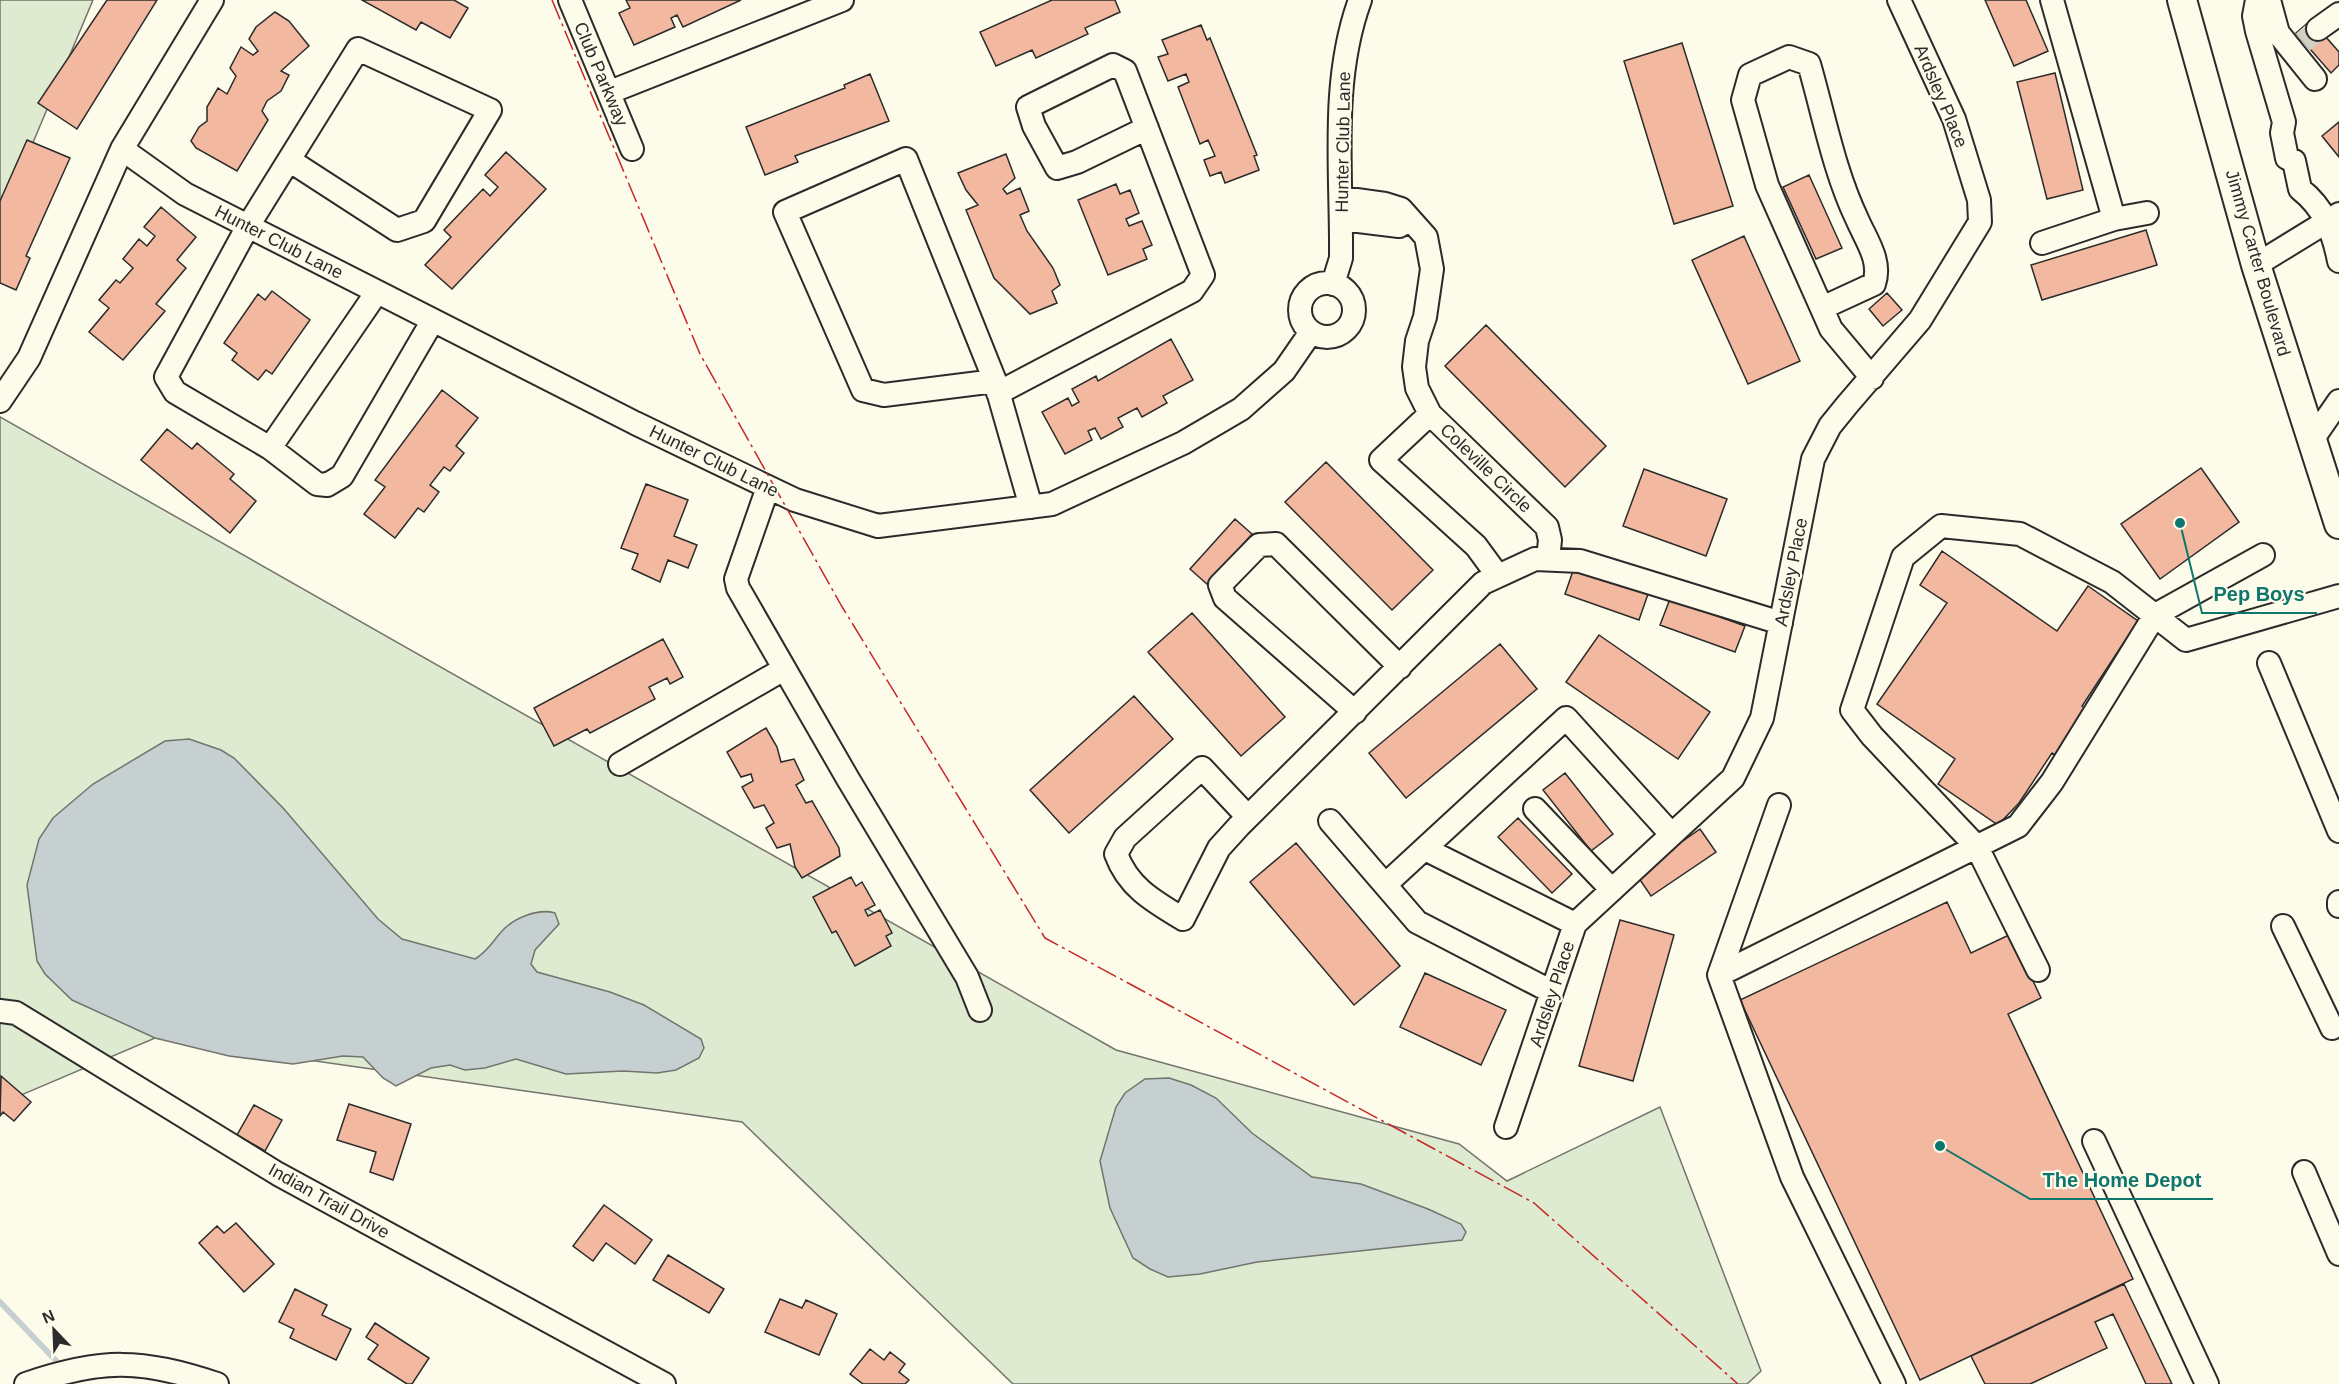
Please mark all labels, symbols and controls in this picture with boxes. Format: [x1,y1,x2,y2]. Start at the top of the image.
street label: Club Parkway [570,19,632,129]
street label: Ardsley Place [1910,41,1972,151]
street label: Hunter Club Lane [1332,71,1354,213]
street label: Jimmy Carter Boulevard [2222,167,2294,359]
street label: Hunter Club Lane [212,201,346,283]
street label: Coleville Circle [1436,419,1536,517]
street label: Hunter Club Lane [646,421,782,501]
street label: Ardsley Place [1771,516,1811,628]
callout: Pep Boys [2202,575,2317,613]
text: Pep Boys [2213,583,2305,605]
street label: Ardsley Place [1525,939,1579,1049]
street label: Indian Trail Drive [265,1160,393,1242]
callout: The Home Depot [2030,1161,2213,1199]
text: The Home Depot [2043,1169,2202,1191]
north arrow [24,1300,84,1360]
text: N [40,1307,57,1327]

